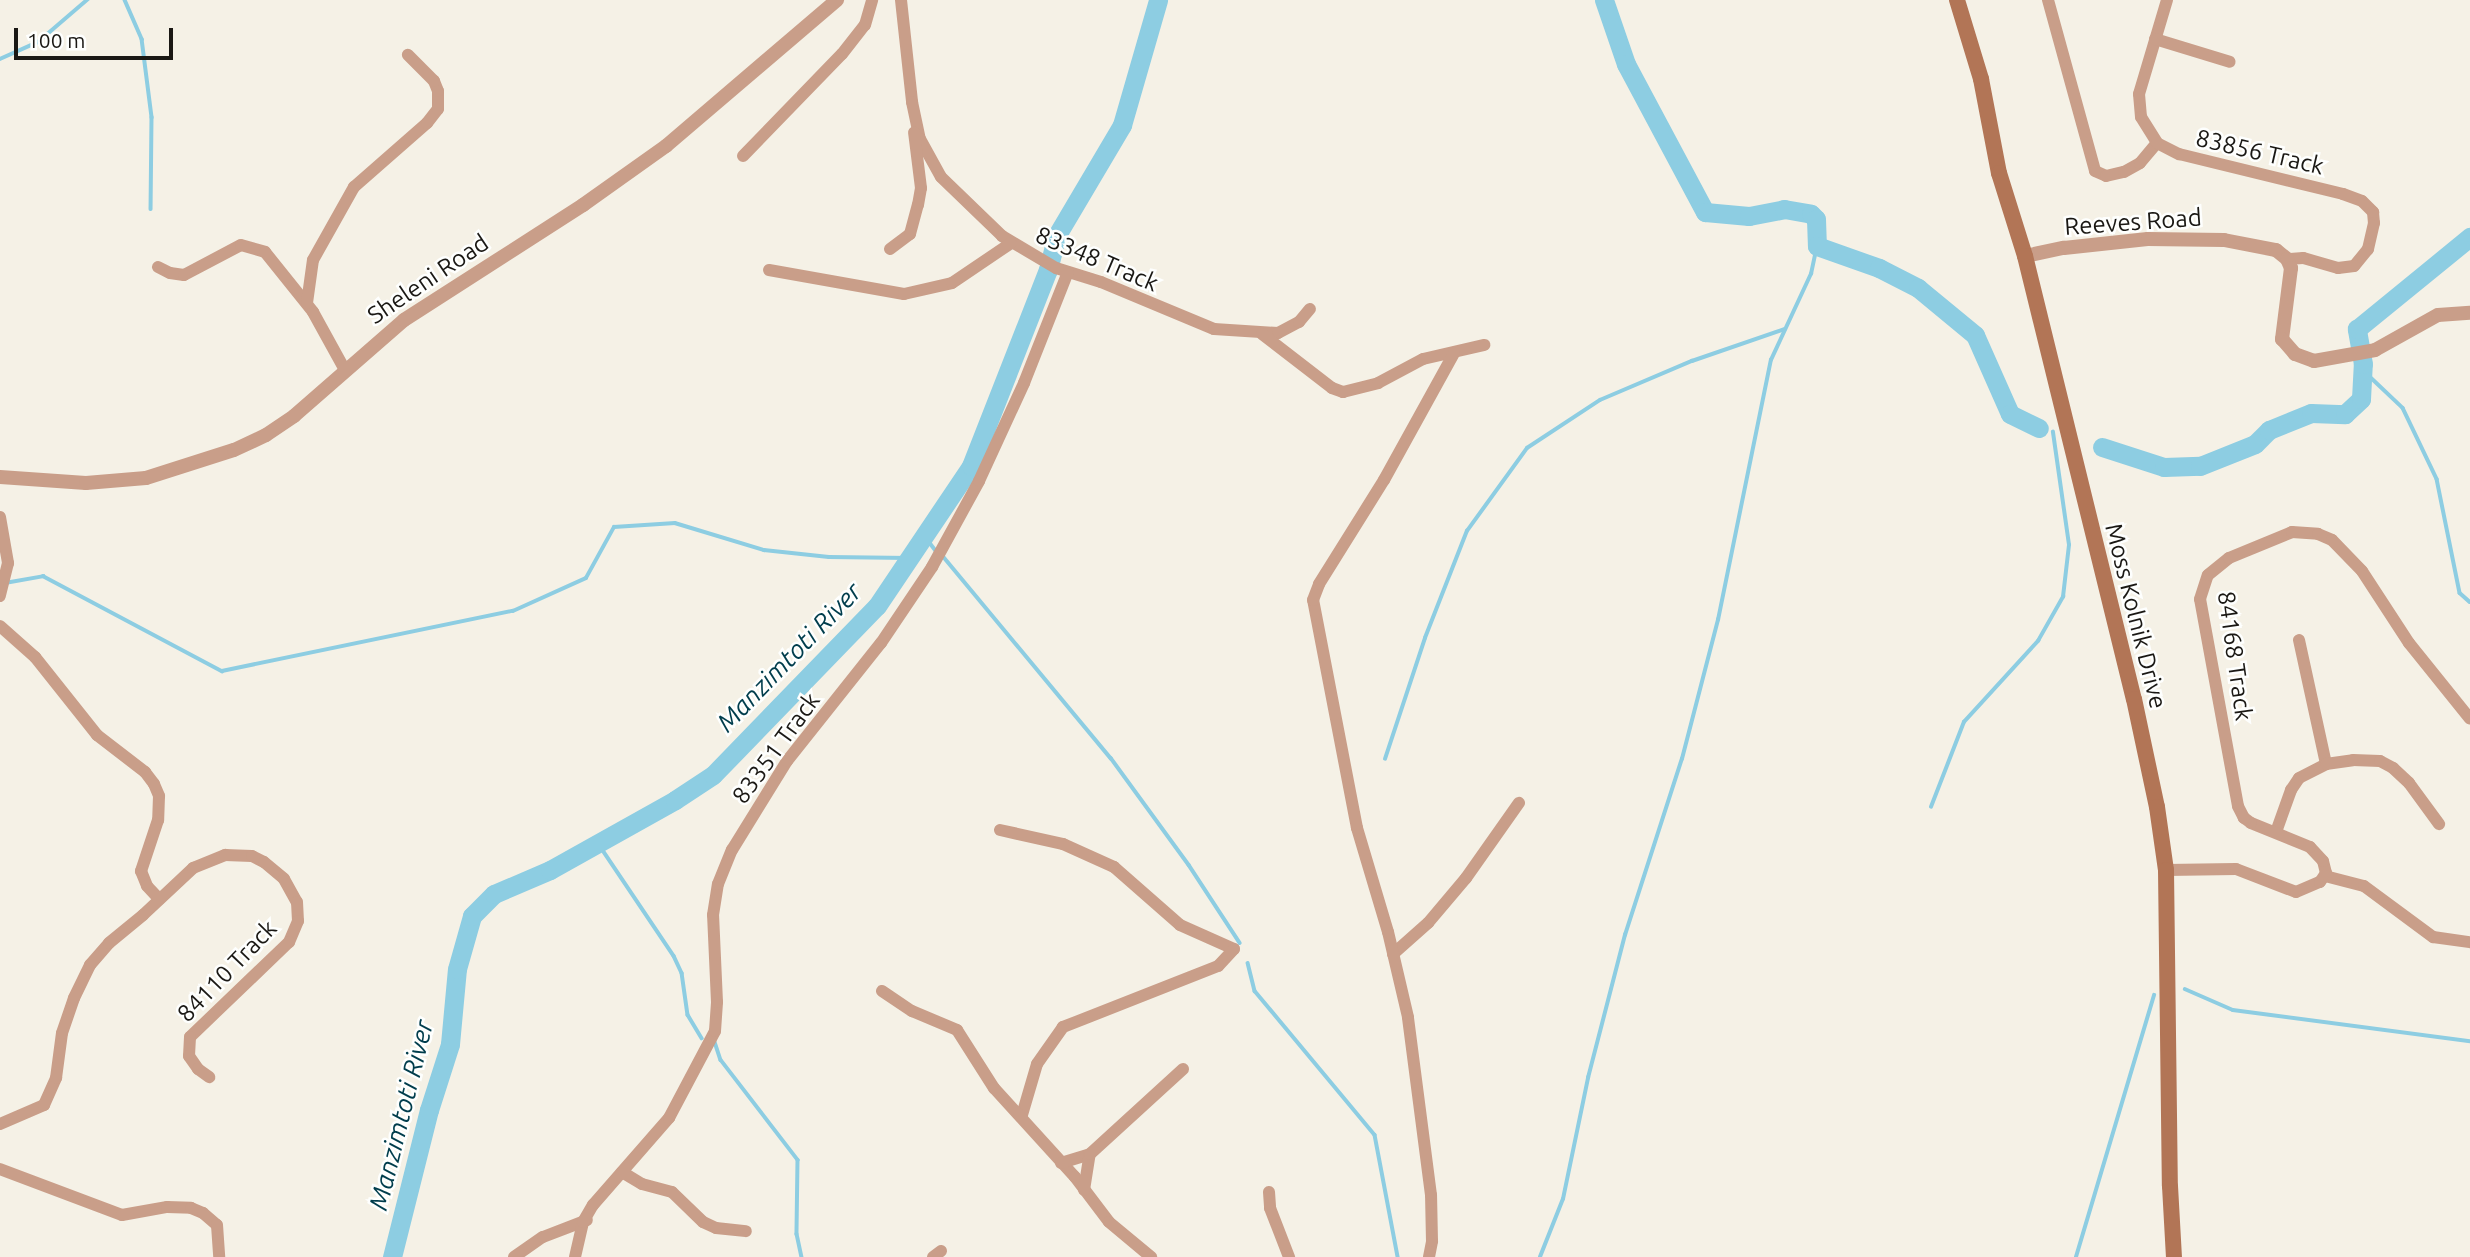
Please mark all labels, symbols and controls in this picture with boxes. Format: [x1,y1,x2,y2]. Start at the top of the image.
scale bar [18,14,177,58]
text: 100 m [27,28,85,52]
street label: 83856 Track [2193,123,2327,181]
street label: Reeves Road [2063,203,2203,241]
street label: 83348 Track [1031,220,1163,298]
street label: Sheleni Road [362,228,494,330]
street label: Moss Kolnik Drive [2099,520,2173,712]
water label: Manzimtoti River [710,576,868,738]
street label: 84168 Track [2212,589,2258,723]
street label: 83351 Track [726,687,826,809]
street label: 84110 Track [171,914,283,1028]
water label: Manzimtoti River [362,1017,440,1213]

